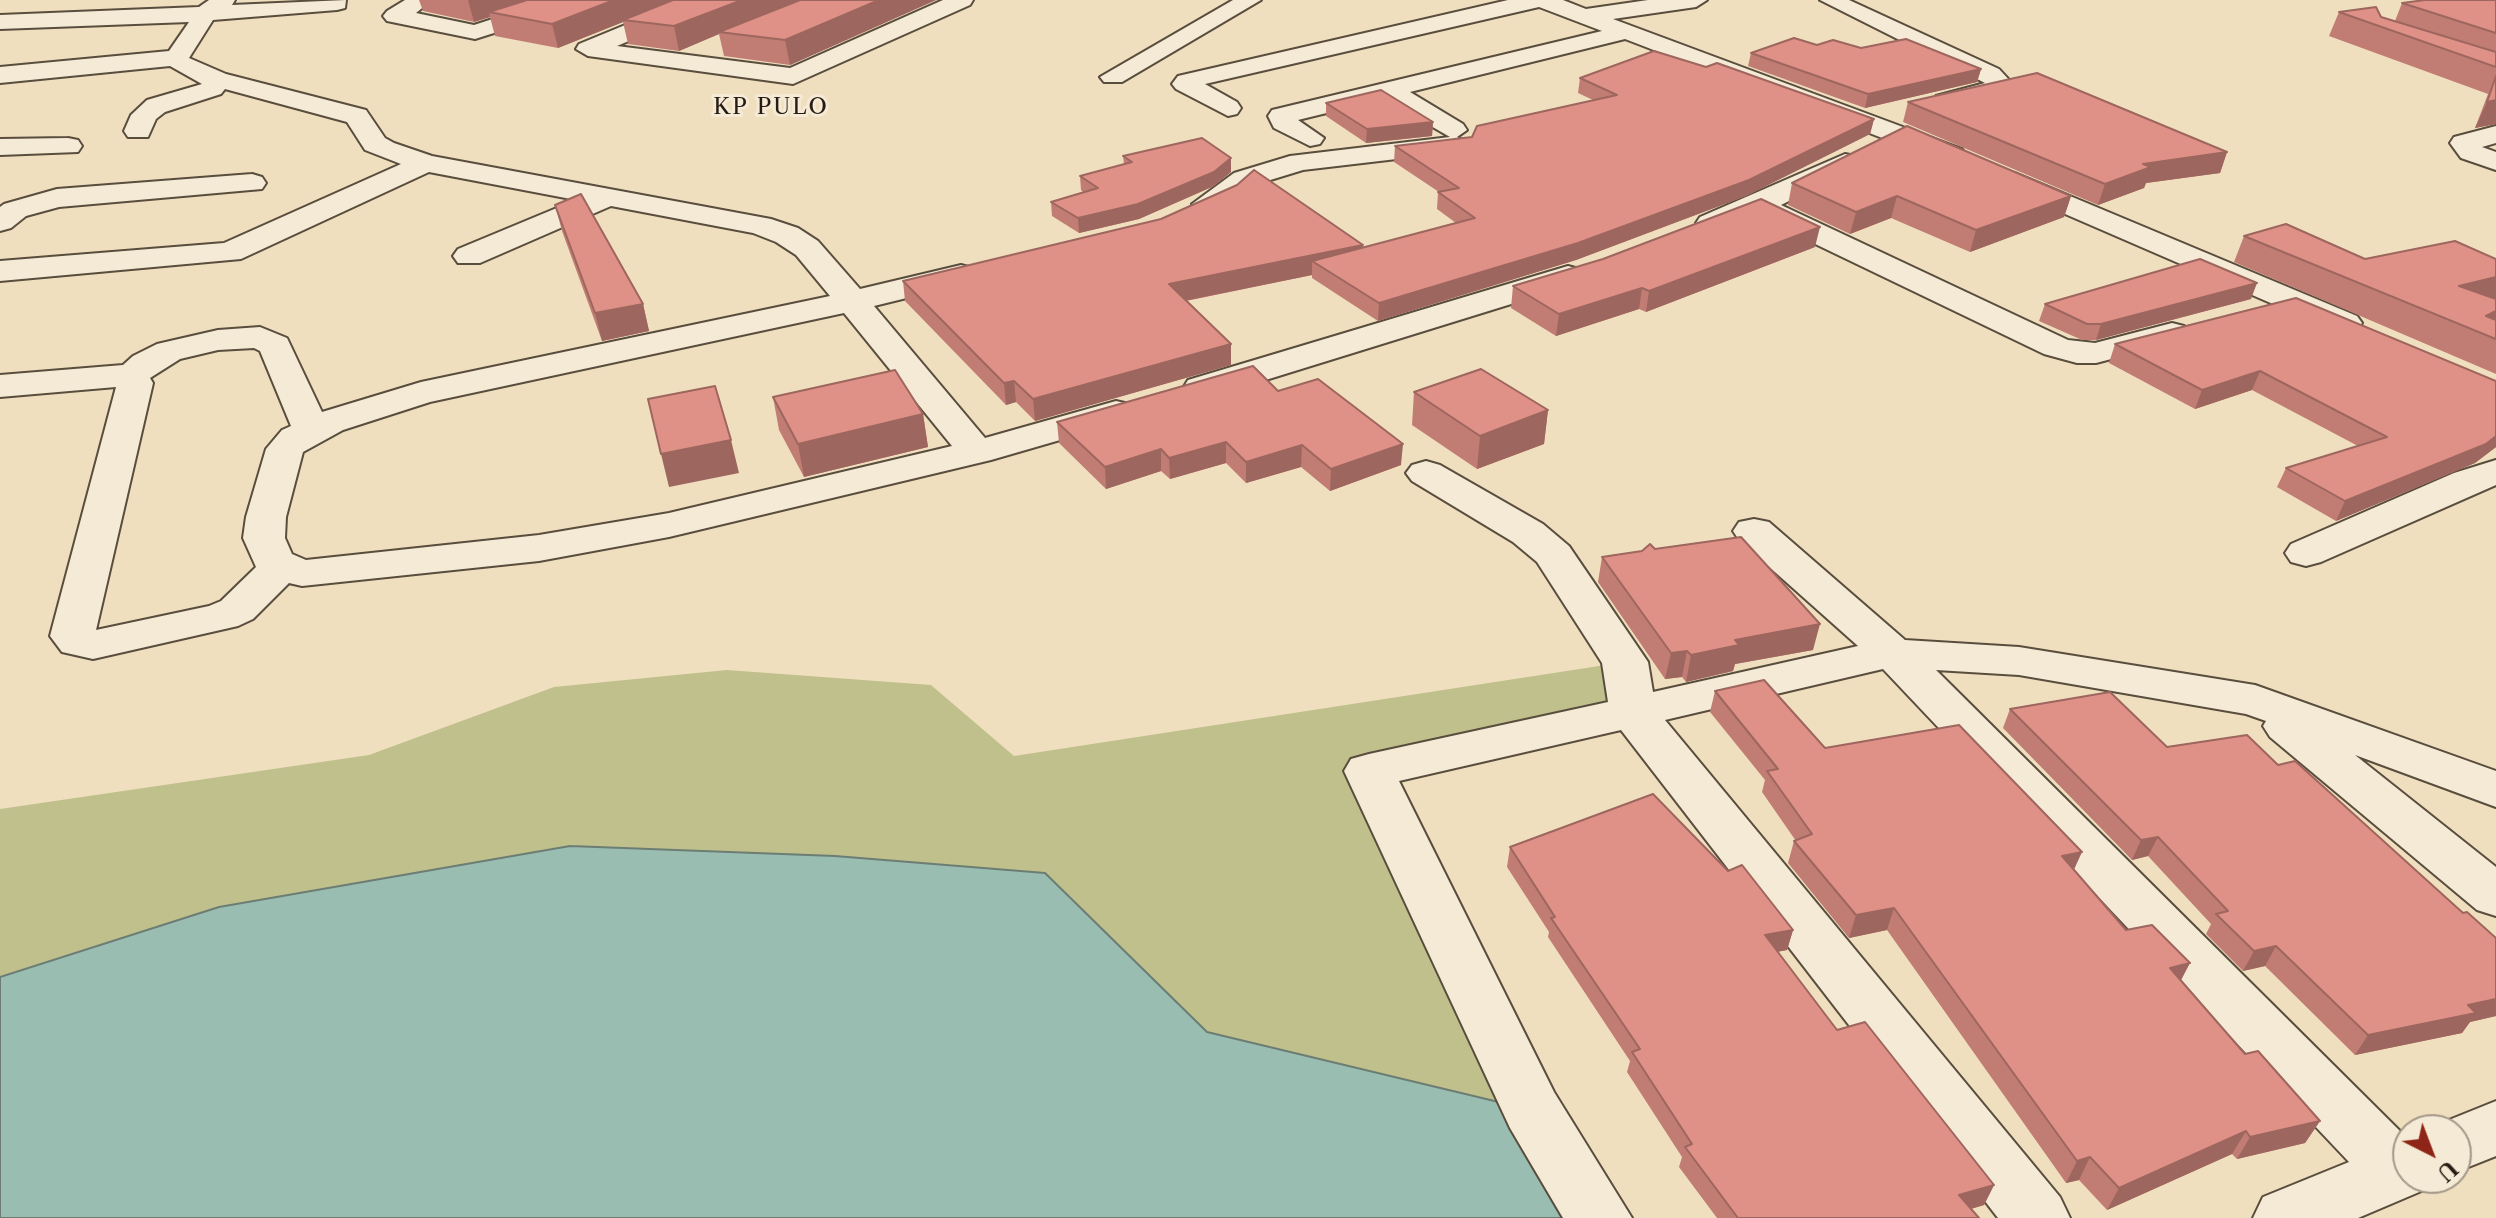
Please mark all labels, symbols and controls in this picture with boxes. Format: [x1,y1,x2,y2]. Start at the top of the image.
district label: KP PULO [713,95,829,121]
north arrow [2392,1114,2472,1194]
text: U [2431,1155,2463,1187]

